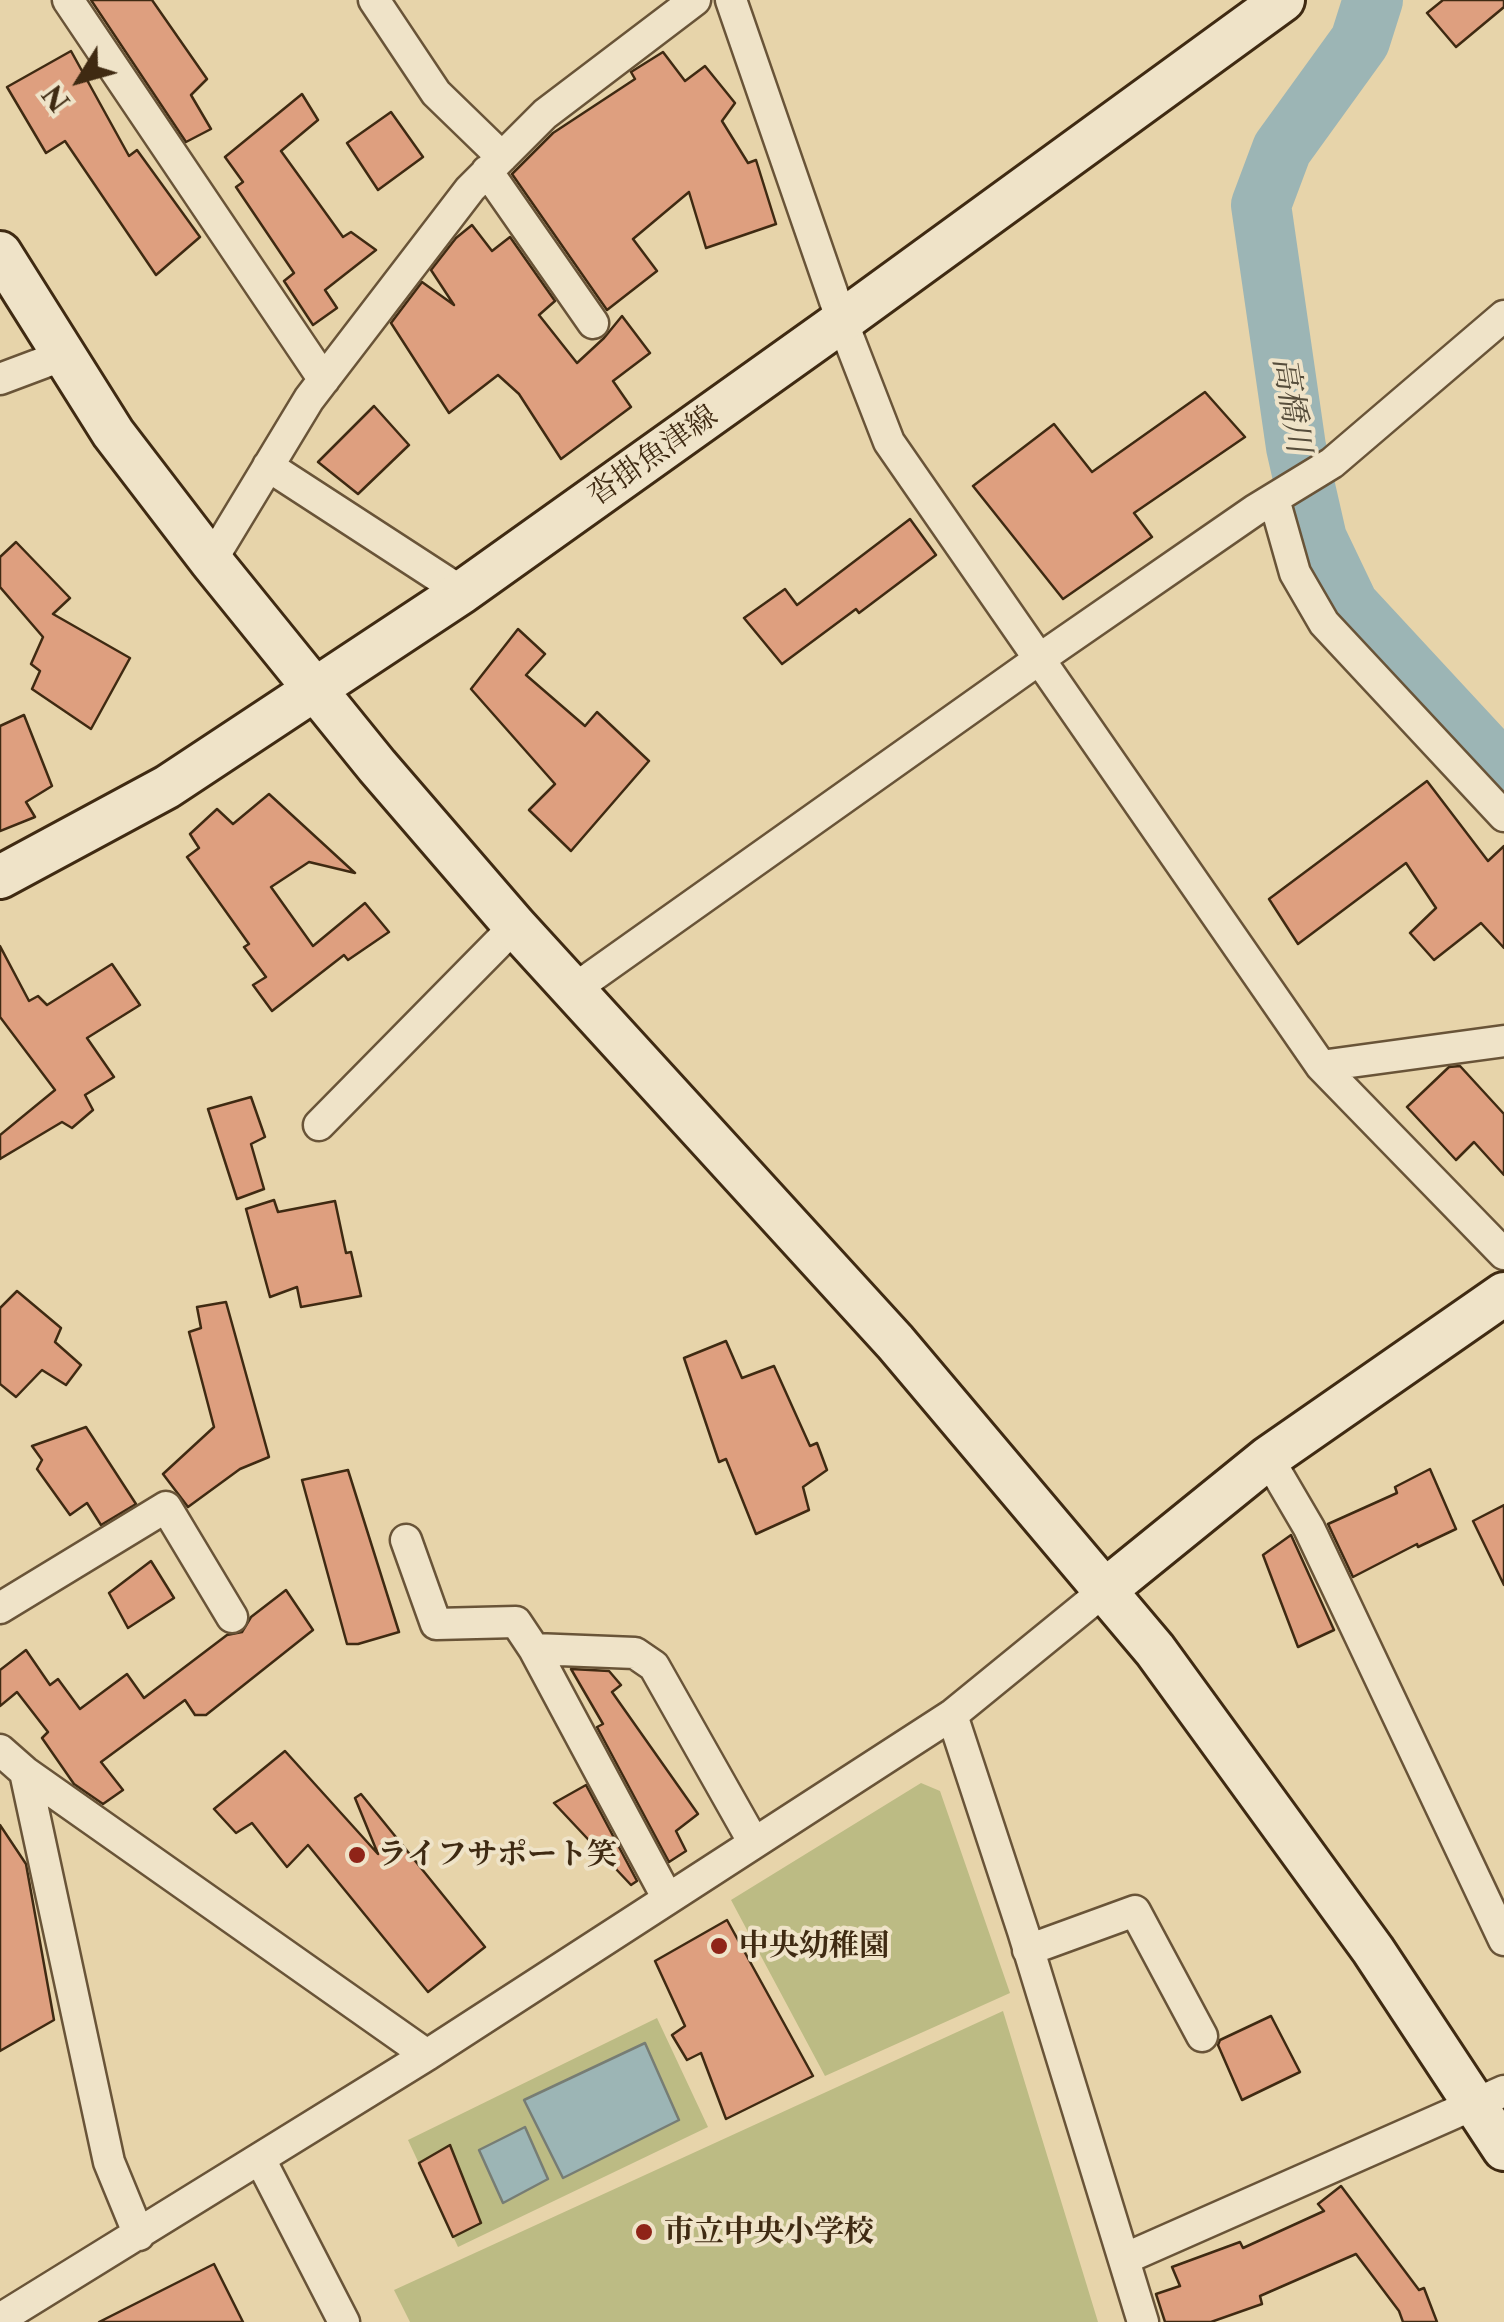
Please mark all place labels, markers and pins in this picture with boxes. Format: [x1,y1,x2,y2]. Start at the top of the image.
place label: ライフサポート笑 [377,1837,617,1873]
marker: ライフサポート笑 [346,1844,368,1866]
place label: 中央幼稚園 [739,1928,889,1964]
marker: 中央幼稚園 [708,1935,730,1957]
place label: 市立中央小学校 [664,2214,874,2250]
marker: 市立中央小学校 [633,2221,655,2243]

